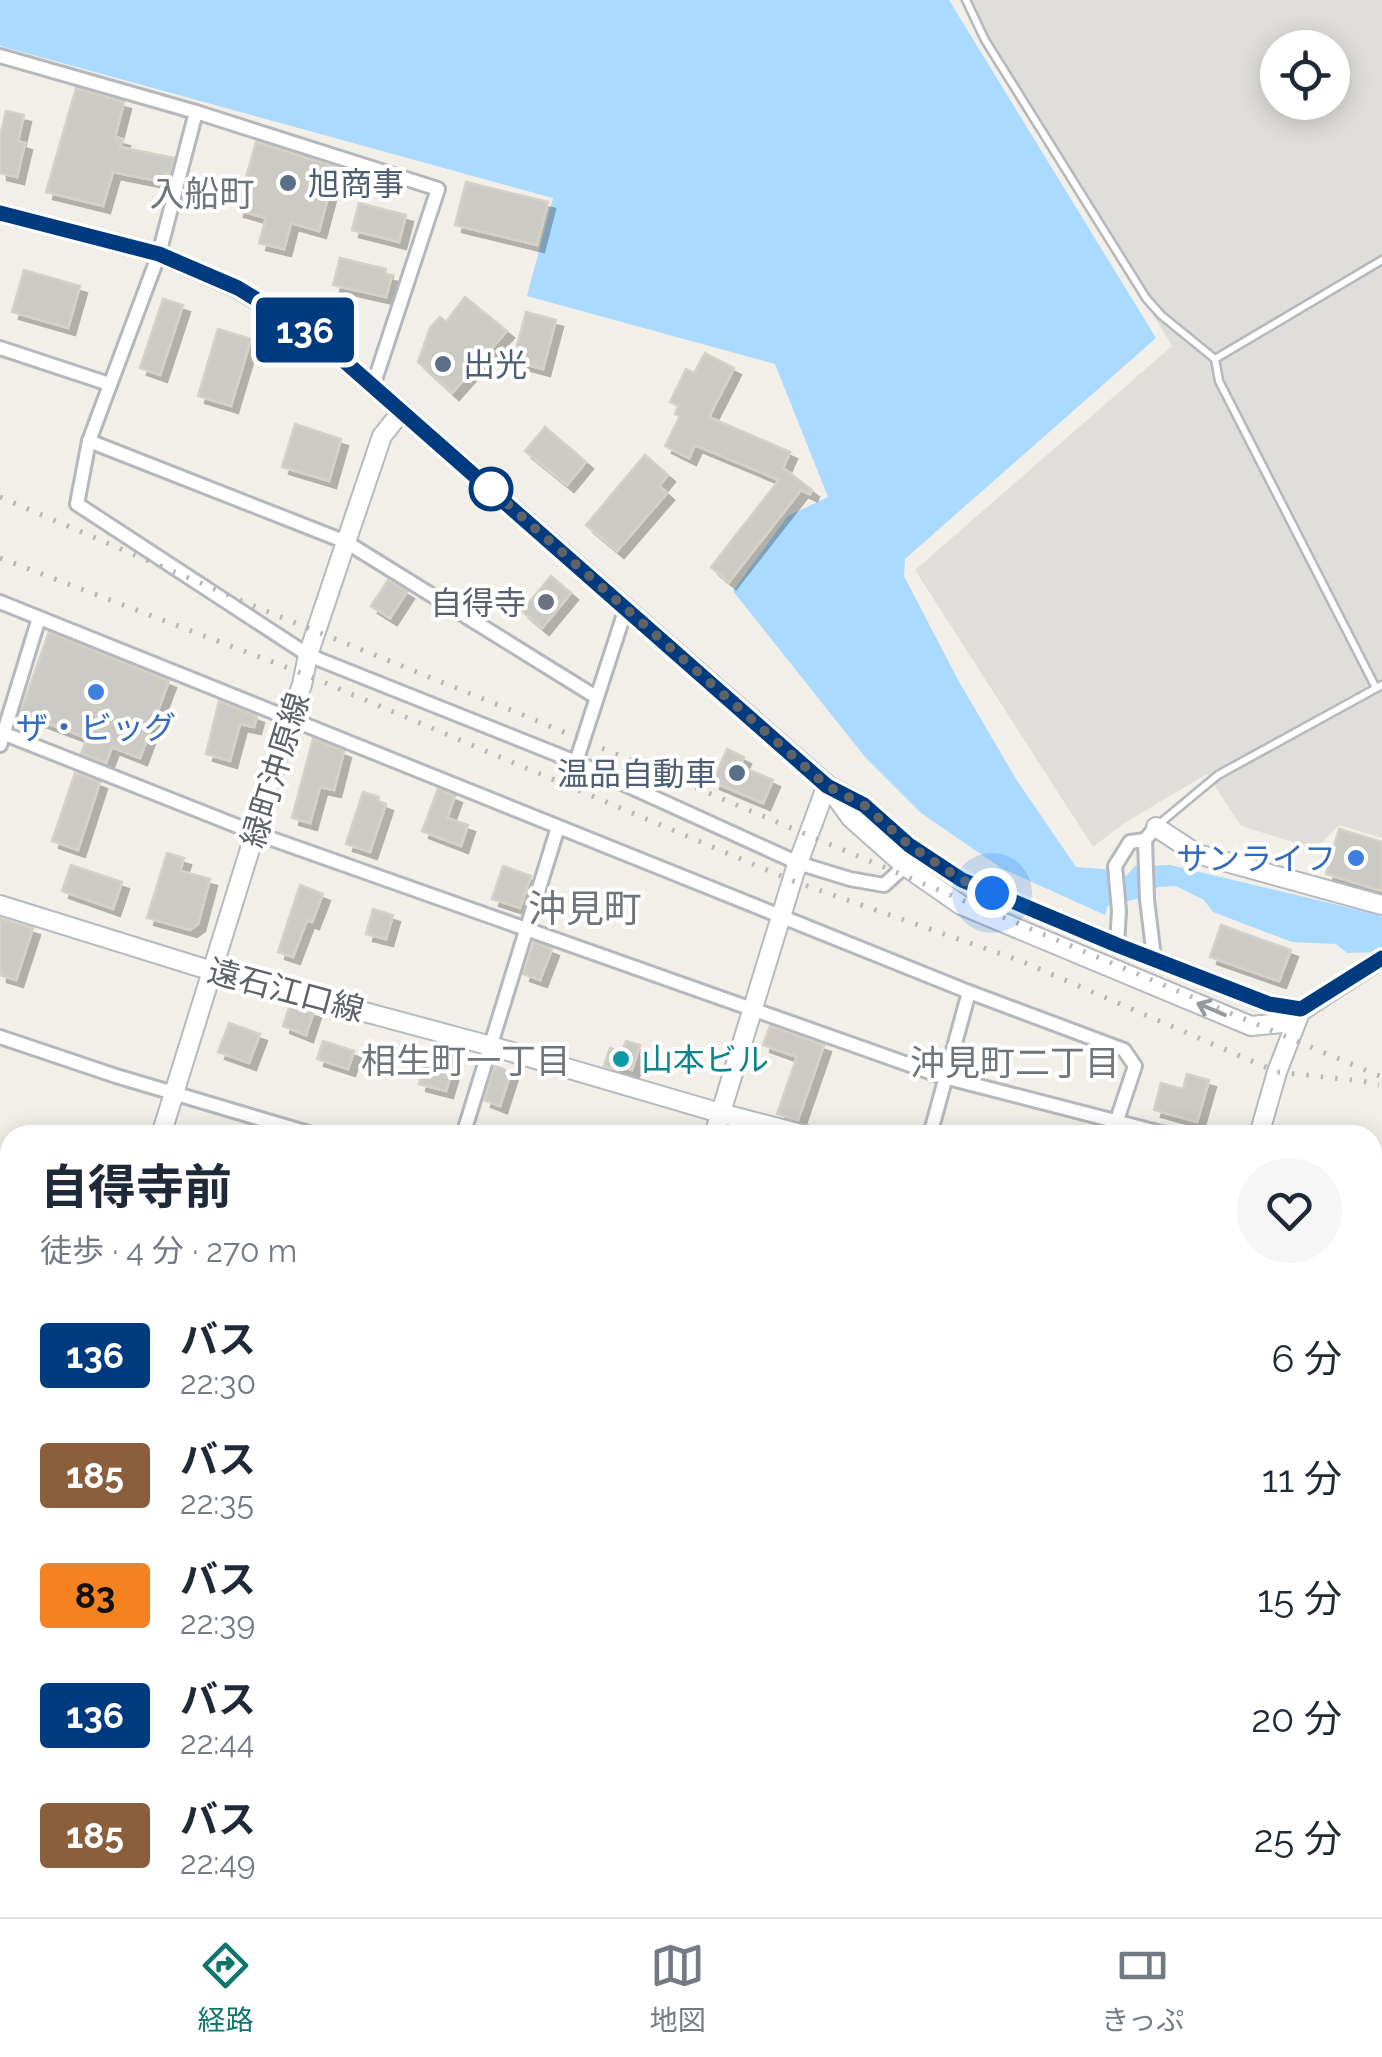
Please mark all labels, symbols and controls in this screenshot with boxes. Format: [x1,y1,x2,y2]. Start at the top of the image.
map controls [1260,30,1350,120]
button: locate [1260,30,1350,120]
place label: 旭商事 [308,165,404,202]
marker: 旭商事 [277,172,299,194]
district label: 入船町 [149,173,255,214]
line badge: 136 [248,298,362,362]
text: 136 [276,310,334,351]
place label: 出光 [463,346,527,383]
marker: 出光 [432,353,454,375]
unlabelled marker [470,468,512,510]
place label: 自得寺 [430,584,526,621]
marker: 自得寺 [535,591,557,613]
marker: ザ・ビッグ [85,681,107,703]
street label: 緑町沖原線 [234,688,316,852]
place label: ザ・ビッグ [16,709,176,746]
place label: 温品自動車 [557,755,717,792]
marker: 温品自動車 [726,762,748,784]
place label: サンライフ [1176,840,1336,877]
marker: サンライフ [1345,847,1367,869]
your location [967,868,1017,918]
district label: 沖見町 [528,886,642,931]
street label: 遠石江口線 [204,951,368,1029]
one-way arrow [1197,999,1227,1017]
district label: 相生町一丁目 [361,1040,571,1081]
place label: 山本ビル [641,1041,769,1078]
district label: 沖見町二丁目 [910,1042,1120,1083]
marker: 山本ビル [610,1048,632,1070]
button: heart [1237,1158,1342,1263]
text: 自得寺前 [40,1159,232,1215]
text: 徒歩 · 4 分 · 270 m [40,1232,297,1269]
text: バス [180,1317,256,1362]
text: 136 [66,1335,124,1376]
text: 6 分 [1271,1336,1342,1381]
text: 22:30 [180,1364,256,1401]
text: バス [180,1437,256,1482]
text: 185 [66,1455,124,1496]
text: 11 分 [1262,1456,1342,1501]
text: 22:35 [180,1484,254,1521]
text: バス [180,1557,256,1602]
text: 83 [75,1575,115,1616]
text: 15 分 [1257,1576,1342,1621]
text: 22:39 [180,1604,255,1641]
text: バス [180,1677,256,1722]
text: 136 [66,1695,124,1736]
text: 20 分 [1251,1696,1342,1741]
text: 22:44 [180,1724,254,1761]
text: バス [180,1797,256,1842]
text: 185 [66,1815,124,1856]
text: 25 分 [1254,1816,1342,1861]
text: 22:49 [180,1844,256,1881]
tab: 経路 [198,1938,254,2038]
tab: 地図 [650,1938,706,2038]
tab: きっぷ [1101,1938,1184,2038]

